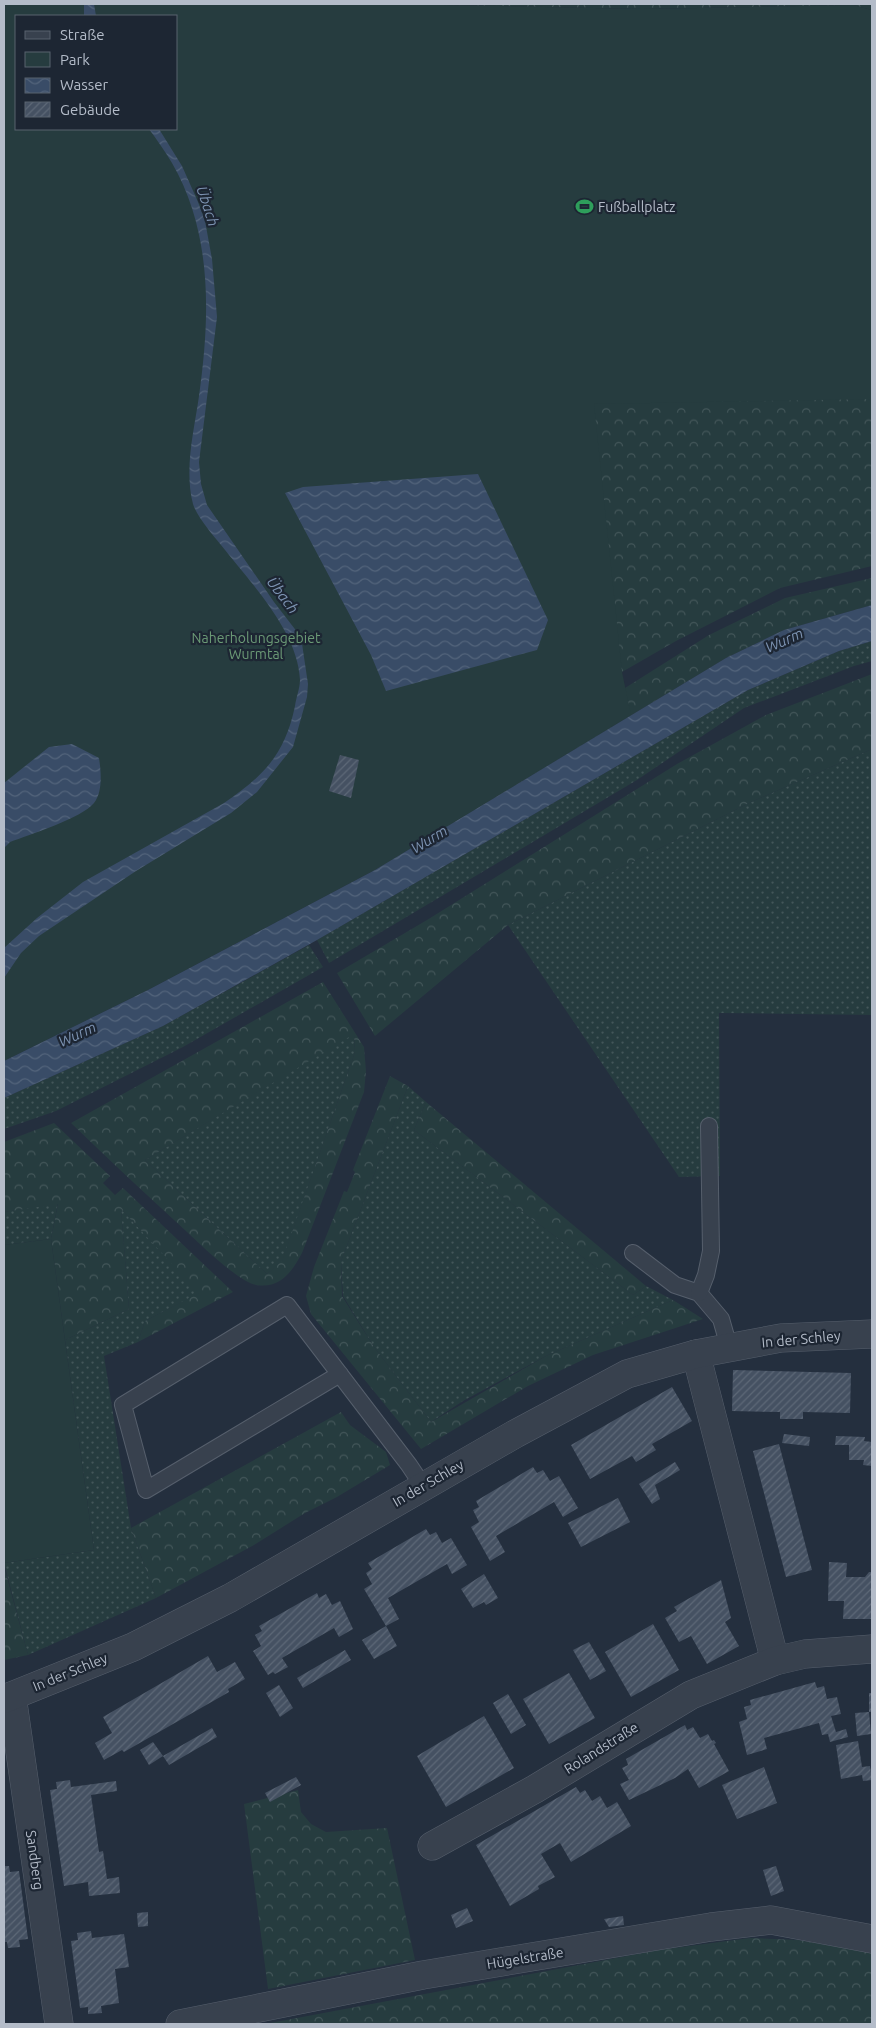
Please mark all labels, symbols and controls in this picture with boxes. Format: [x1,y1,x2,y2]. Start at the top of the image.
legend [15,15,178,130]
text: Straße [60,26,104,43]
text: Park [60,51,90,68]
text: Wasser [60,76,109,93]
text: Gebäude [60,101,120,118]
water label: Übach [194,184,222,228]
sports icon: Fußballplatz [574,197,594,217]
place label: Fußballplatz [598,199,675,215]
water label: Übach [264,573,302,617]
water label: Wurm [762,624,806,656]
park label: Naherholungsgebiet Wurmtal [192,630,321,662]
water label: Wurm [408,822,450,856]
water label: Wurm [55,1018,99,1050]
street label: In der Schley [761,1328,841,1350]
street label: In der Schley [390,1456,467,1510]
street label: In der Schley [30,1650,110,1694]
street label: Rolandstraße [561,1719,641,1777]
street label: Sandberg [23,1829,47,1891]
street label: Hügelstraße [486,1944,564,1972]

